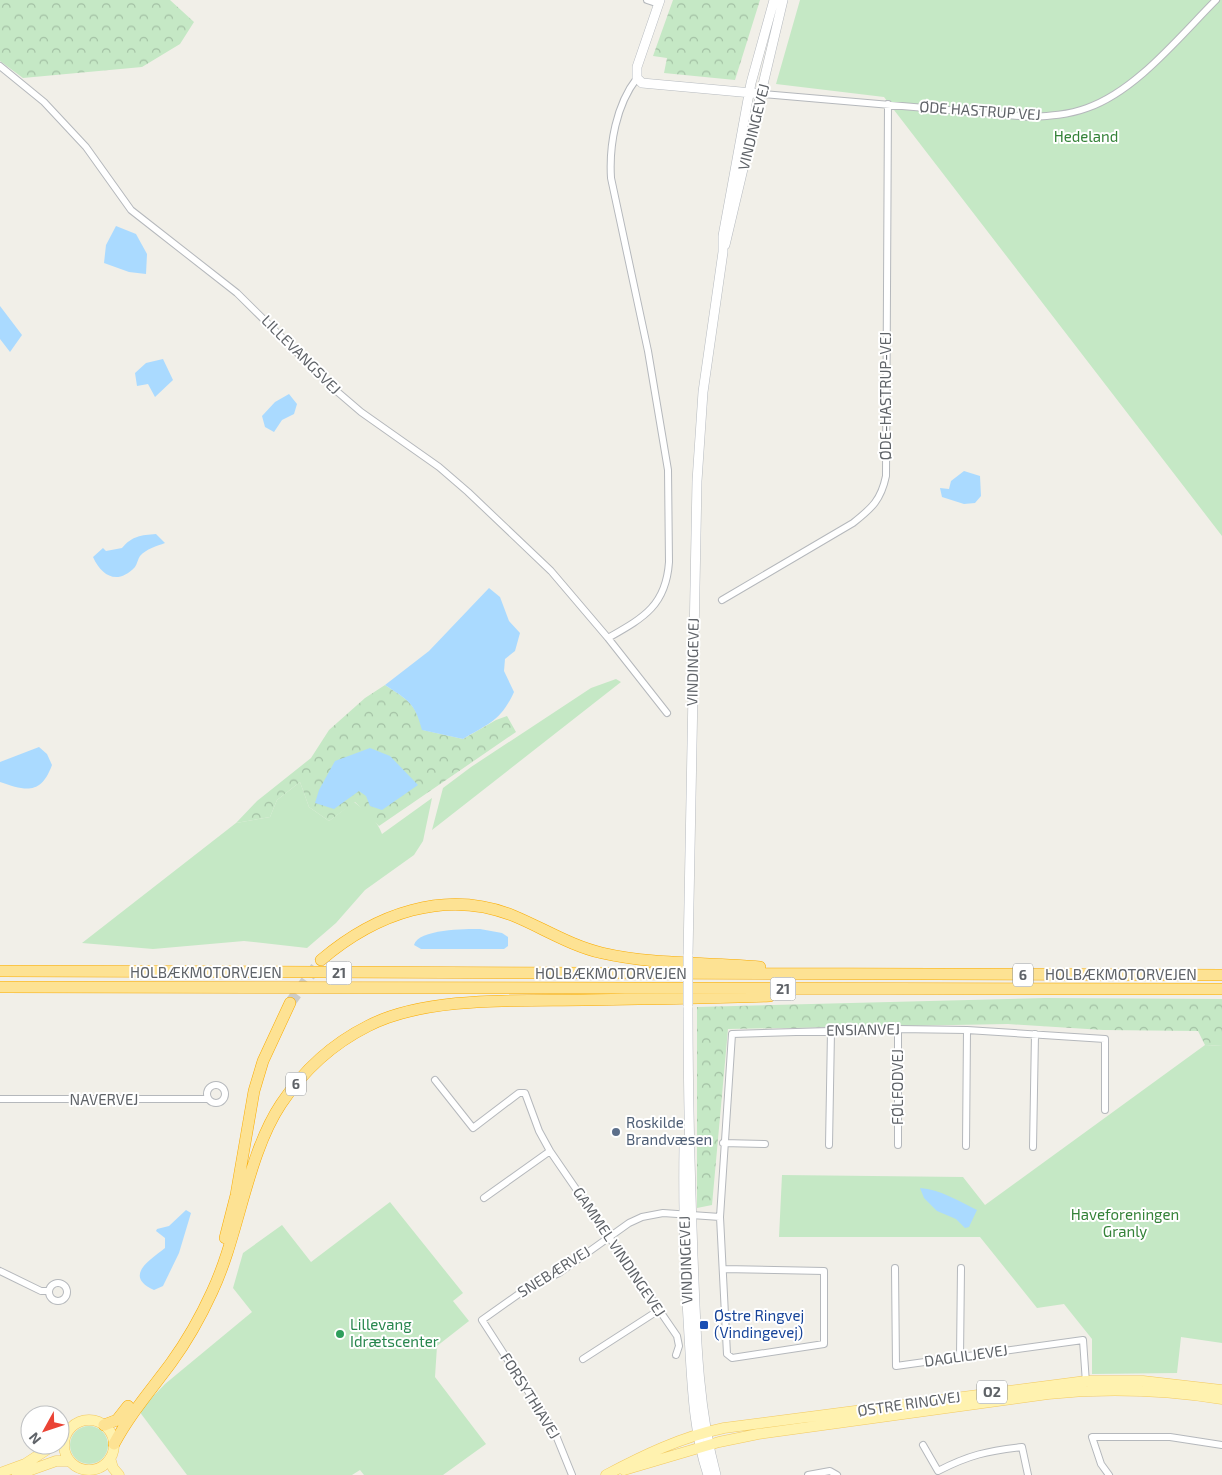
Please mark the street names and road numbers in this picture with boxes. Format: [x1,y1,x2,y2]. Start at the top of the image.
street label: VINDINGEVEJ [734,82,772,172]
street label: ØDE HASTRUP VEJ [919,97,1041,123]
street label: LILLEVANGSVEJ [258,311,345,398]
street label: ØDE-HASTRUP-VEJ [876,332,894,460]
street label: VINDINGEVEJ [682,618,702,706]
road number: 21 [326,961,352,984]
street label: HOLBÆKMOTORVEJEN [130,963,282,981]
street label: HOLBÆKMOTORVEJEN [535,964,687,982]
road number: 6 [1013,964,1033,986]
street label: HOLBÆKMOTORVEJEN [1045,965,1197,983]
road number: 21 [770,978,796,1001]
street label: ENSIANVEJ [826,1019,900,1039]
street label: FØLFODVEJ [888,1049,906,1125]
road number: 6 [286,1072,306,1096]
street label: NAVERVEJ [70,1090,138,1108]
street label: GAMMEL VINDINGEVEJ [570,1183,670,1320]
street label: VINDINGEVEJ [674,1215,696,1305]
street label: SNEBÆRVEJ [514,1242,593,1301]
street label: DAGLILJEVEJ [923,1340,1009,1370]
street label: FORSYTHIAVEJ [497,1349,565,1442]
road number: O2 [977,1380,1007,1404]
street label: ØSTRE RINGVEJ [856,1387,962,1419]

